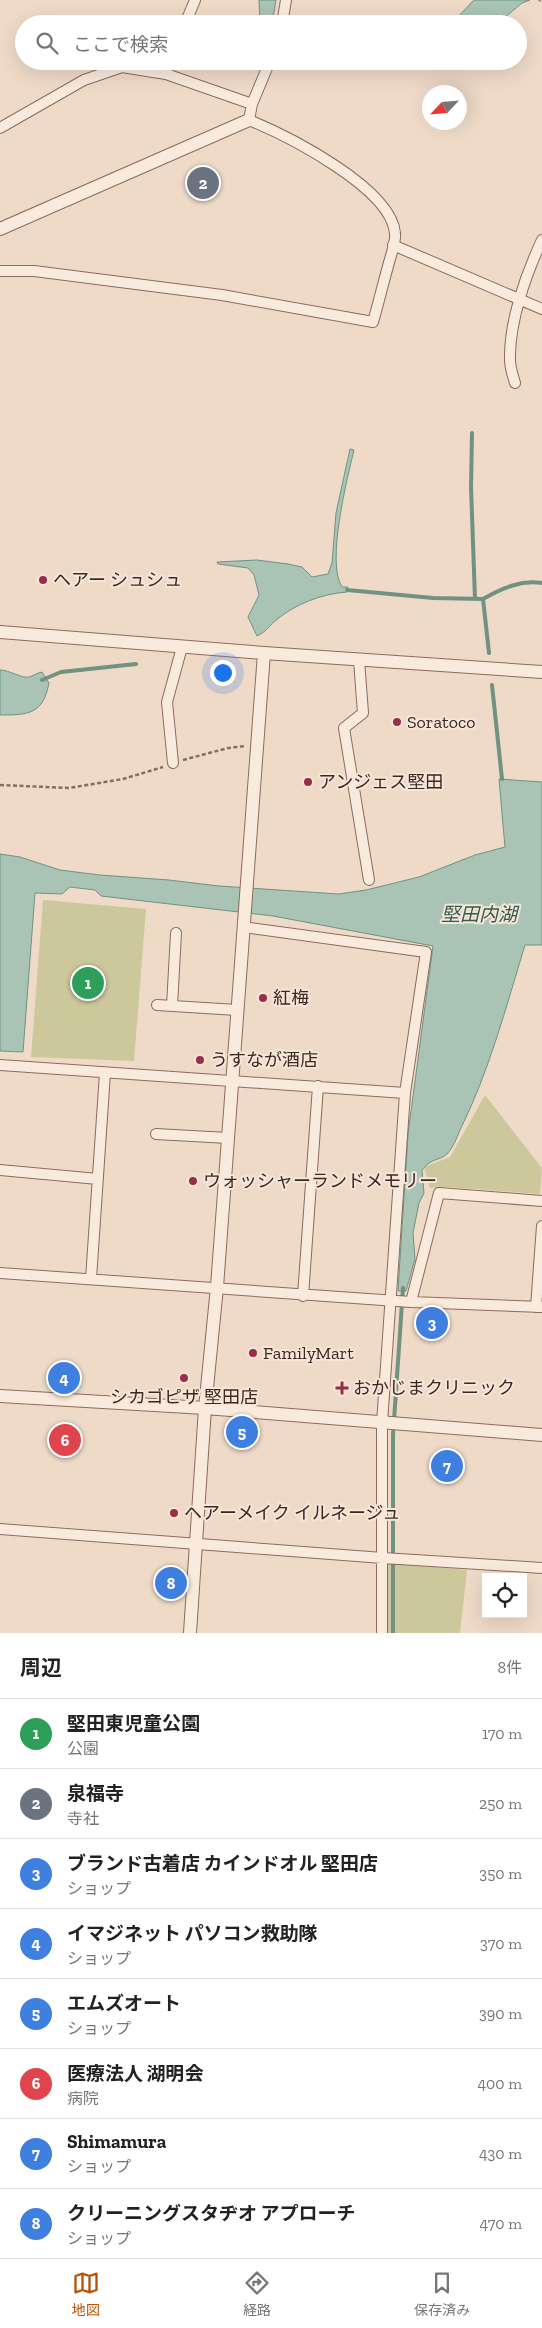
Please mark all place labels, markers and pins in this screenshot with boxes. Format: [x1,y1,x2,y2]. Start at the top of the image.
pin: 2 [187,164,219,202]
place label: ヘアー シュシュ [53,569,182,591]
marker: ヘアー シュシュ [37,574,49,586]
place label: Soratoco [407,711,476,733]
marker: Soratoco [391,716,403,728]
place label: アンジェス堅田 [318,771,443,793]
marker: アンジェス堅田 [302,776,314,788]
pin: 1 [72,964,104,1002]
place label: 紅梅 [273,987,309,1009]
marker: 紅梅 [257,992,269,1004]
place label: うすなが酒店 [210,1049,318,1071]
marker: うすなが酒店 [194,1054,206,1066]
place label: ウォッシャーランドメモリー [203,1170,437,1192]
marker: ウォッシャーランドメモリー [187,1175,199,1187]
pin: 3 [416,1304,448,1342]
place label: FamilyMart [263,1342,354,1364]
marker: FamilyMart [247,1347,259,1359]
pin: 4 [48,1359,80,1397]
marker: シカゴピザ 堅田店 [178,1372,190,1384]
place label: おかじまクリニック [353,1377,515,1399]
marker: おかじまクリニック [335,1381,349,1395]
place label: シカゴピザ 堅田店 [110,1386,258,1408]
pin: 5 [226,1413,258,1451]
pin: 6 [49,1421,81,1459]
pin: 7 [431,1447,463,1485]
place label: ヘアーメイク イルネージュ [184,1502,400,1524]
marker: ヘアーメイク イルネージュ [168,1507,180,1519]
pin: 8 [155,1564,187,1602]

